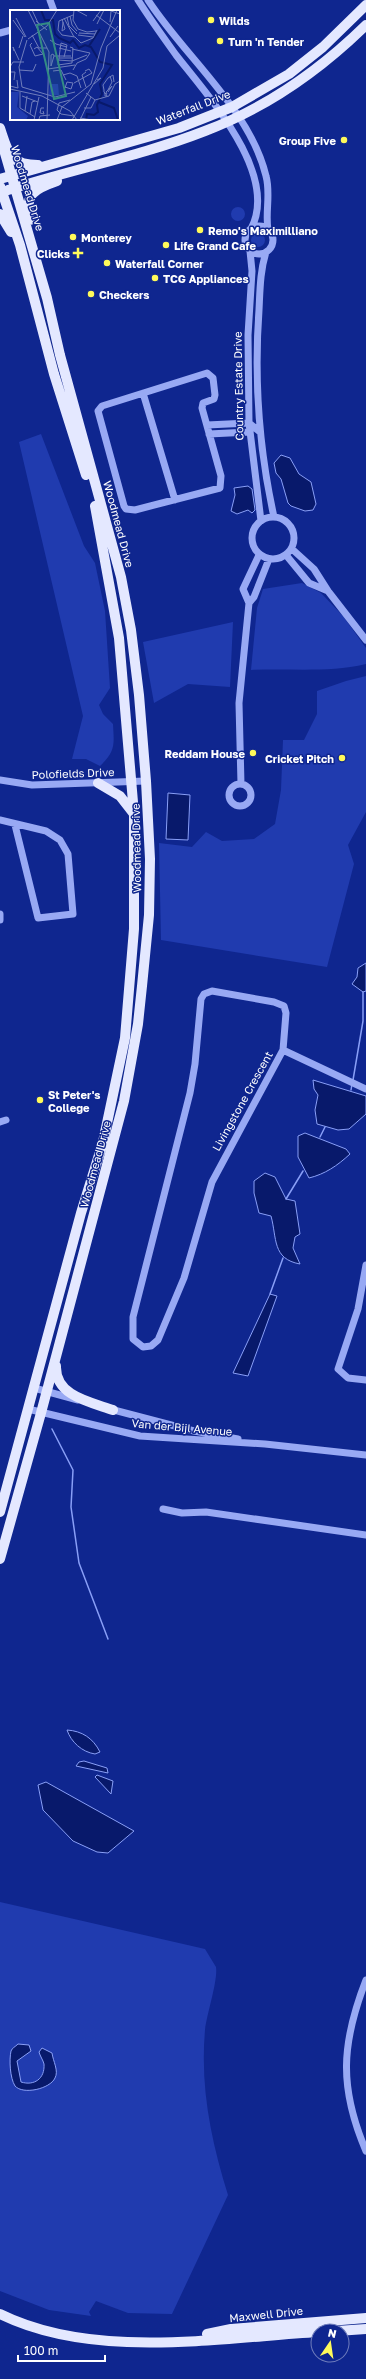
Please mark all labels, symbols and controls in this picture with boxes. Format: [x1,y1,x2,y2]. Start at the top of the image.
inset map [10,10,120,120]
place label: Wilds [219,14,250,27]
marker: Wilds [206,15,216,25]
place label: Turn 'n Tender [228,35,305,48]
marker: Turn 'n Tender [215,36,225,46]
street label: Waterfall Drive [154,87,232,127]
place label: Group Five [279,134,336,147]
marker: Group Five [339,135,349,145]
street label: Woodmead Drive [9,143,47,233]
place label: Remo's Maximilliano [208,224,318,237]
marker: Remo's Maximilliano [195,225,205,235]
place label: Monterey [81,231,132,244]
marker: Monterey [68,232,78,242]
place label: Life Grand Cafe [174,239,256,252]
marker: Life Grand Cafe [161,240,171,250]
place label: Clicks [37,247,70,260]
marker: Clicks [73,248,83,258]
place label: Waterfall Corner [115,257,204,270]
marker: Waterfall Corner [102,258,112,268]
place label: TCG Appliances [163,272,249,285]
marker: TCG Appliances [150,273,160,283]
place label: Checkers [99,288,149,301]
marker: Checkers [86,289,96,299]
street label: Country Estate Drive [231,331,245,441]
street label: Woodmead Drive [101,479,137,569]
place label: Reddam House [165,747,246,760]
marker: Reddam House [248,748,258,758]
place label: Cricket Pitch [265,752,334,765]
marker: Cricket Pitch [337,753,347,763]
street label: Polofields Drive [31,765,115,781]
street label: Woodmead Drive [129,803,143,893]
street label: Livingstone Crescent [209,1049,275,1153]
place label: St Peter's College [48,1088,100,1114]
marker: St Peter's College [35,1095,45,1105]
street label: Woodmead Drive [77,1119,113,1209]
street label: Van der Bijl Avenue [131,1416,233,1438]
street label: Maxwell Drive [228,2304,304,2324]
north arrow [310,2323,350,2363]
text: N [327,2325,338,2340]
scale bar [18,2337,105,2363]
text: 100 m [24,2343,58,2358]

